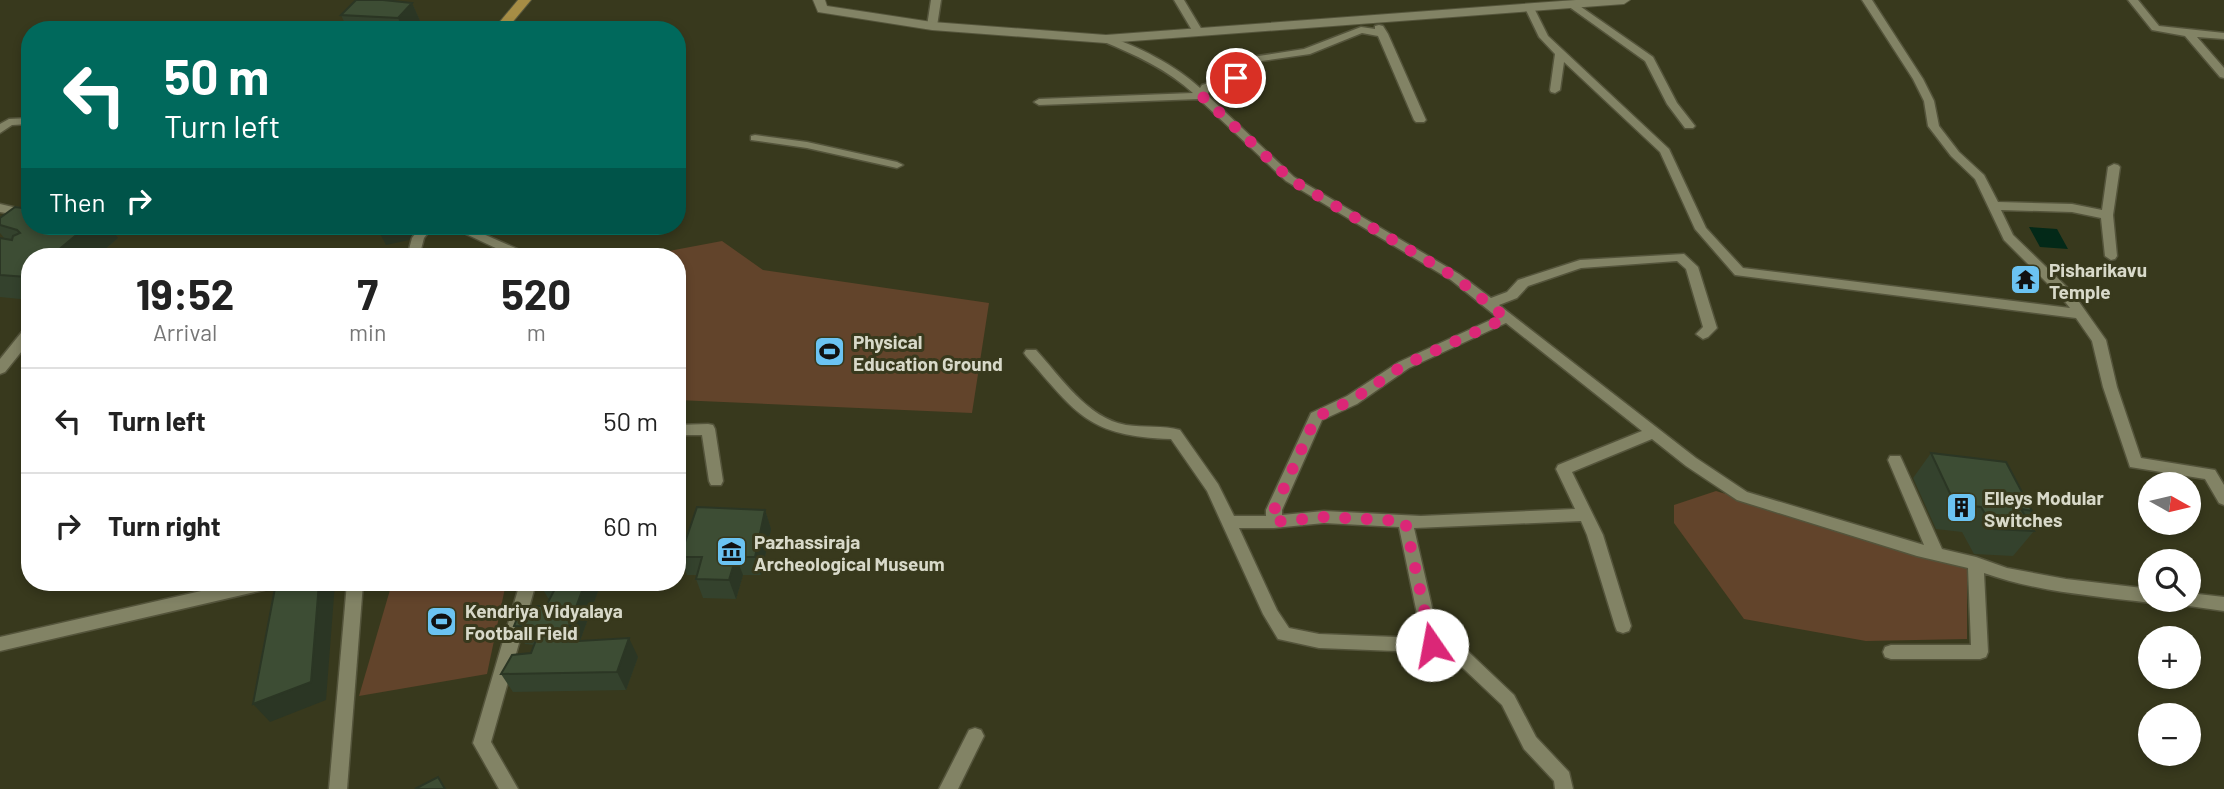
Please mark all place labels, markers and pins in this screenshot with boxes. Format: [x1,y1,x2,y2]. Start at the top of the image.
pin [1206,48,1266,108]
place label: Pisharikavu Temple [2049,258,2147,303]
temple icon: Pisharikavu Temple [2009,263,2043,297]
place label: Physical Education Ground [853,330,1003,375]
sports icon: Physical Education Ground [813,335,847,369]
place label: Elleys Modular Switches [1984,486,2104,531]
building icon: Elleys Modular Switches [1944,491,1978,525]
place label: Pazhassiraja Archeological Museum [754,530,945,575]
museum icon: Pazhassiraja Archeological Museum [714,535,748,569]
place label: Kendriya Vidyalaya Football Field [465,599,623,644]
sports icon: Kendriya Vidyalaya Football Field [425,604,459,638]

